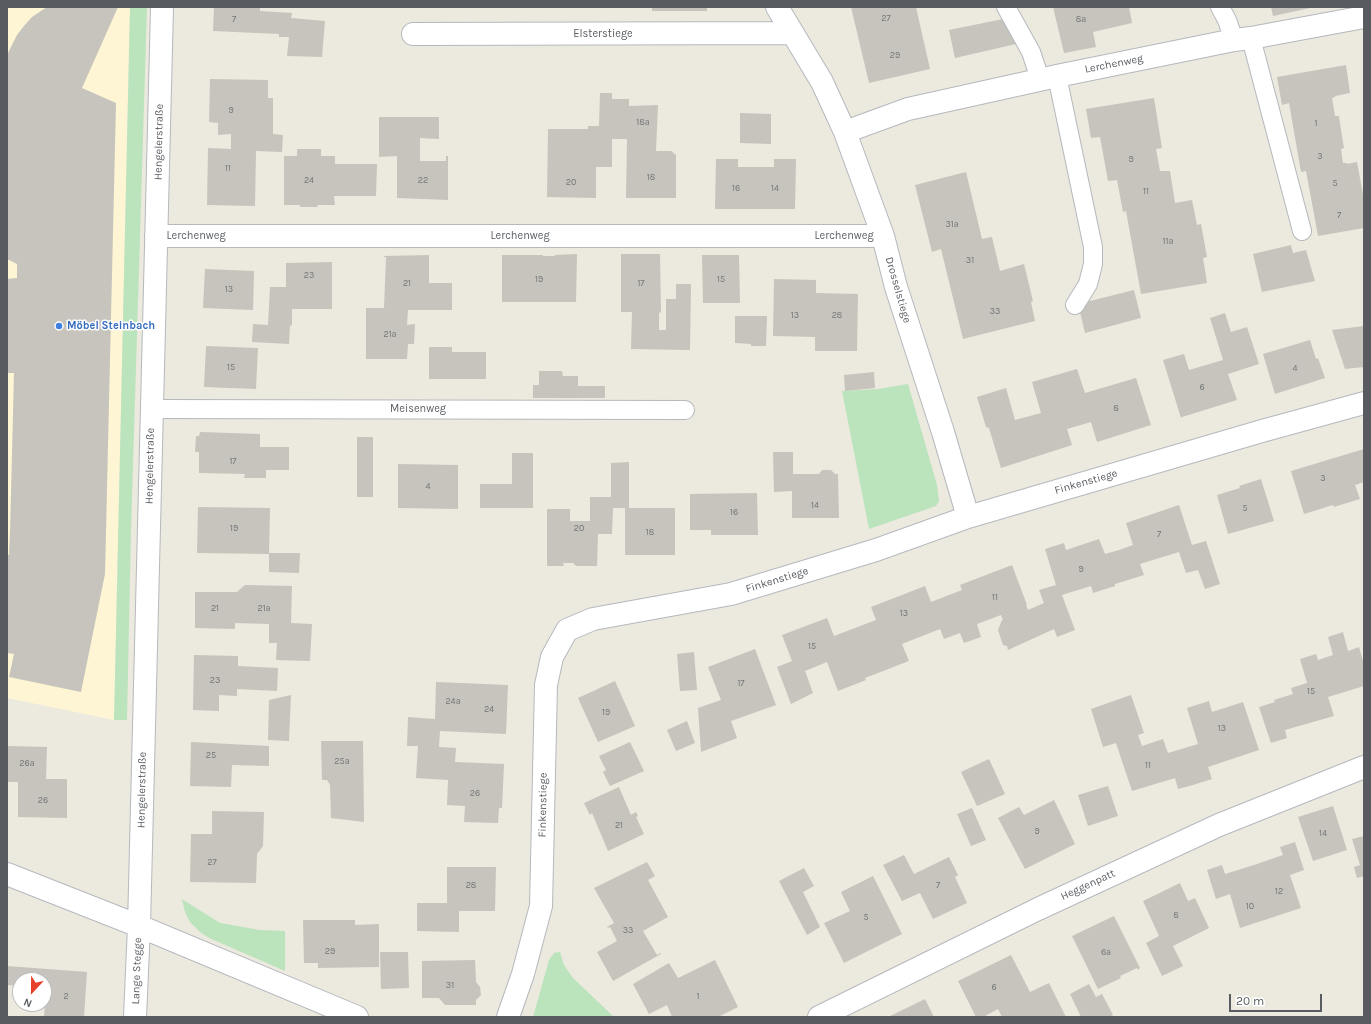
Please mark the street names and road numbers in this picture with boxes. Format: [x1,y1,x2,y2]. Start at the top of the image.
street label: Elsterstiege [573,27,633,41]
street label: Lerchenweg [1084,52,1144,76]
street label: Hengelerstraße [152,104,166,180]
street label: Lerchenweg [166,229,226,243]
street label: Lerchenweg [490,229,550,243]
street label: Lerchenweg [814,229,874,243]
street label: Drosselstiege [882,255,914,325]
street label: Meisenweg [390,402,446,416]
street label: Hengelerstraße [143,428,157,504]
street label: Finkenstiege [1053,467,1119,497]
street label: Finkenstiege [744,564,810,596]
street label: Hengelerstraße [135,752,149,828]
street label: Finkenstiege [536,772,550,838]
street label: Heggenpatt [1059,867,1117,903]
street label: Lange Stegge [129,937,145,1005]

